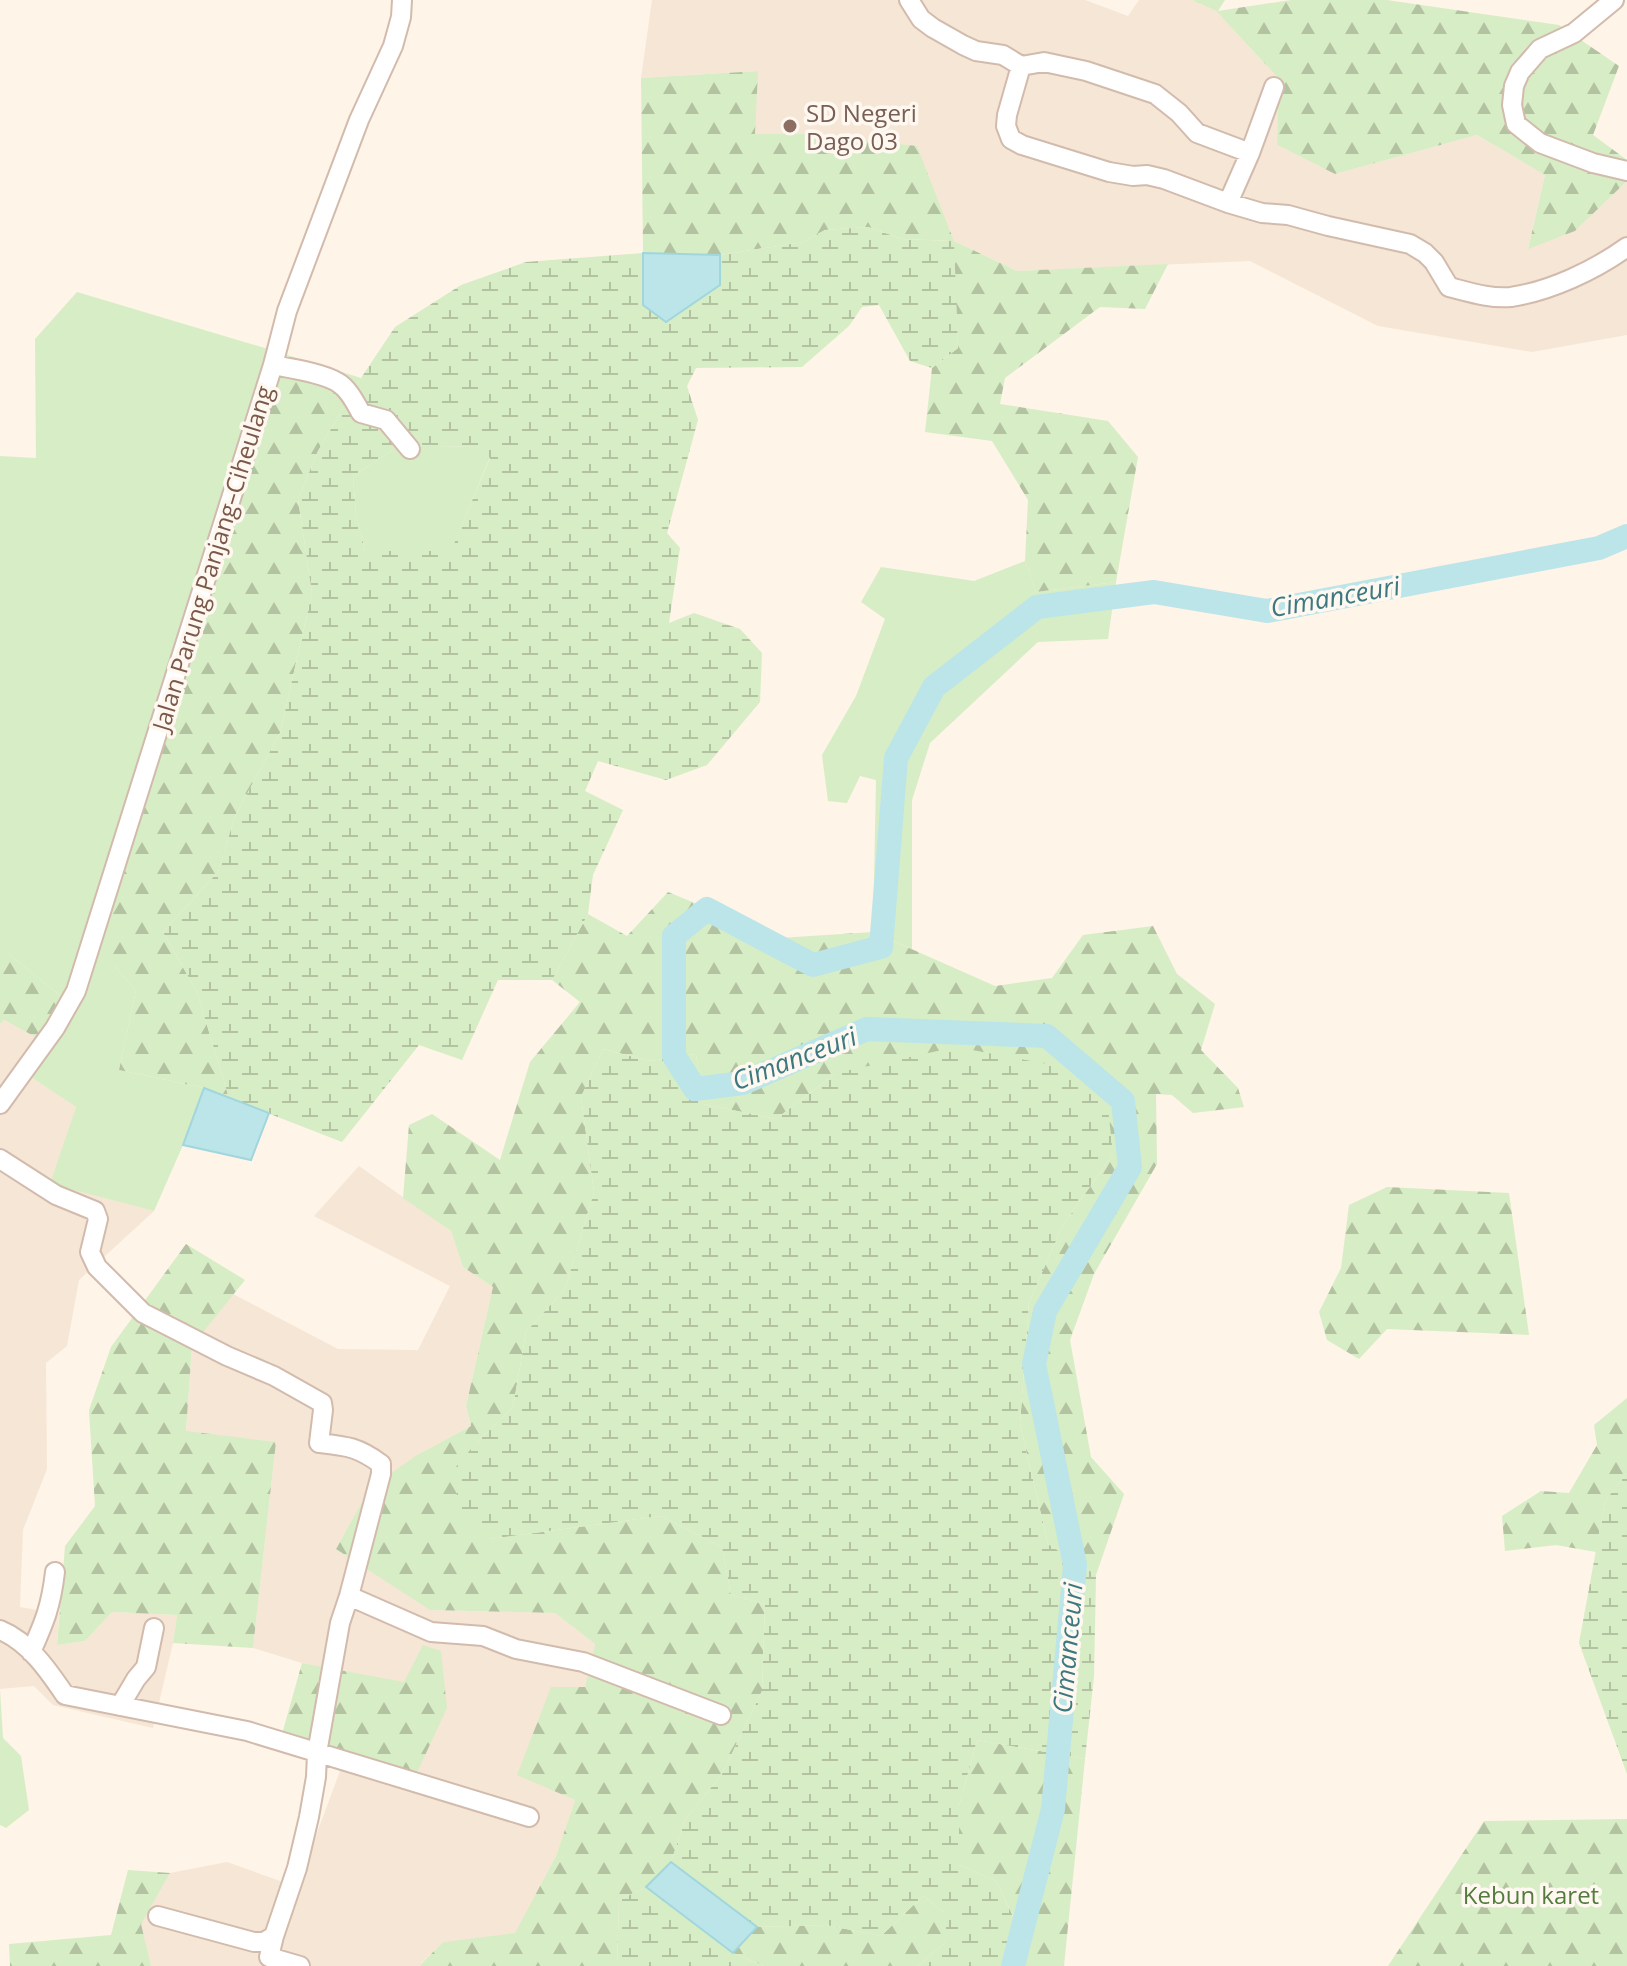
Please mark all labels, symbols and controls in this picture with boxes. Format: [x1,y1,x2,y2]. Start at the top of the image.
place label: SD Negeri Dago 03 [806,96,917,157]
marker: SD Negeri Dago 03 [781,117,799,135]
street label: Jalan Parung Panjang–Ciheulang [143,381,280,737]
water label: Cimanceuri [1267,567,1403,625]
water label: Cimanceuri [727,1018,862,1098]
water label: Cimanceuri [1043,1581,1091,1715]
park label: Kebun karet [1463,1878,1599,1911]

